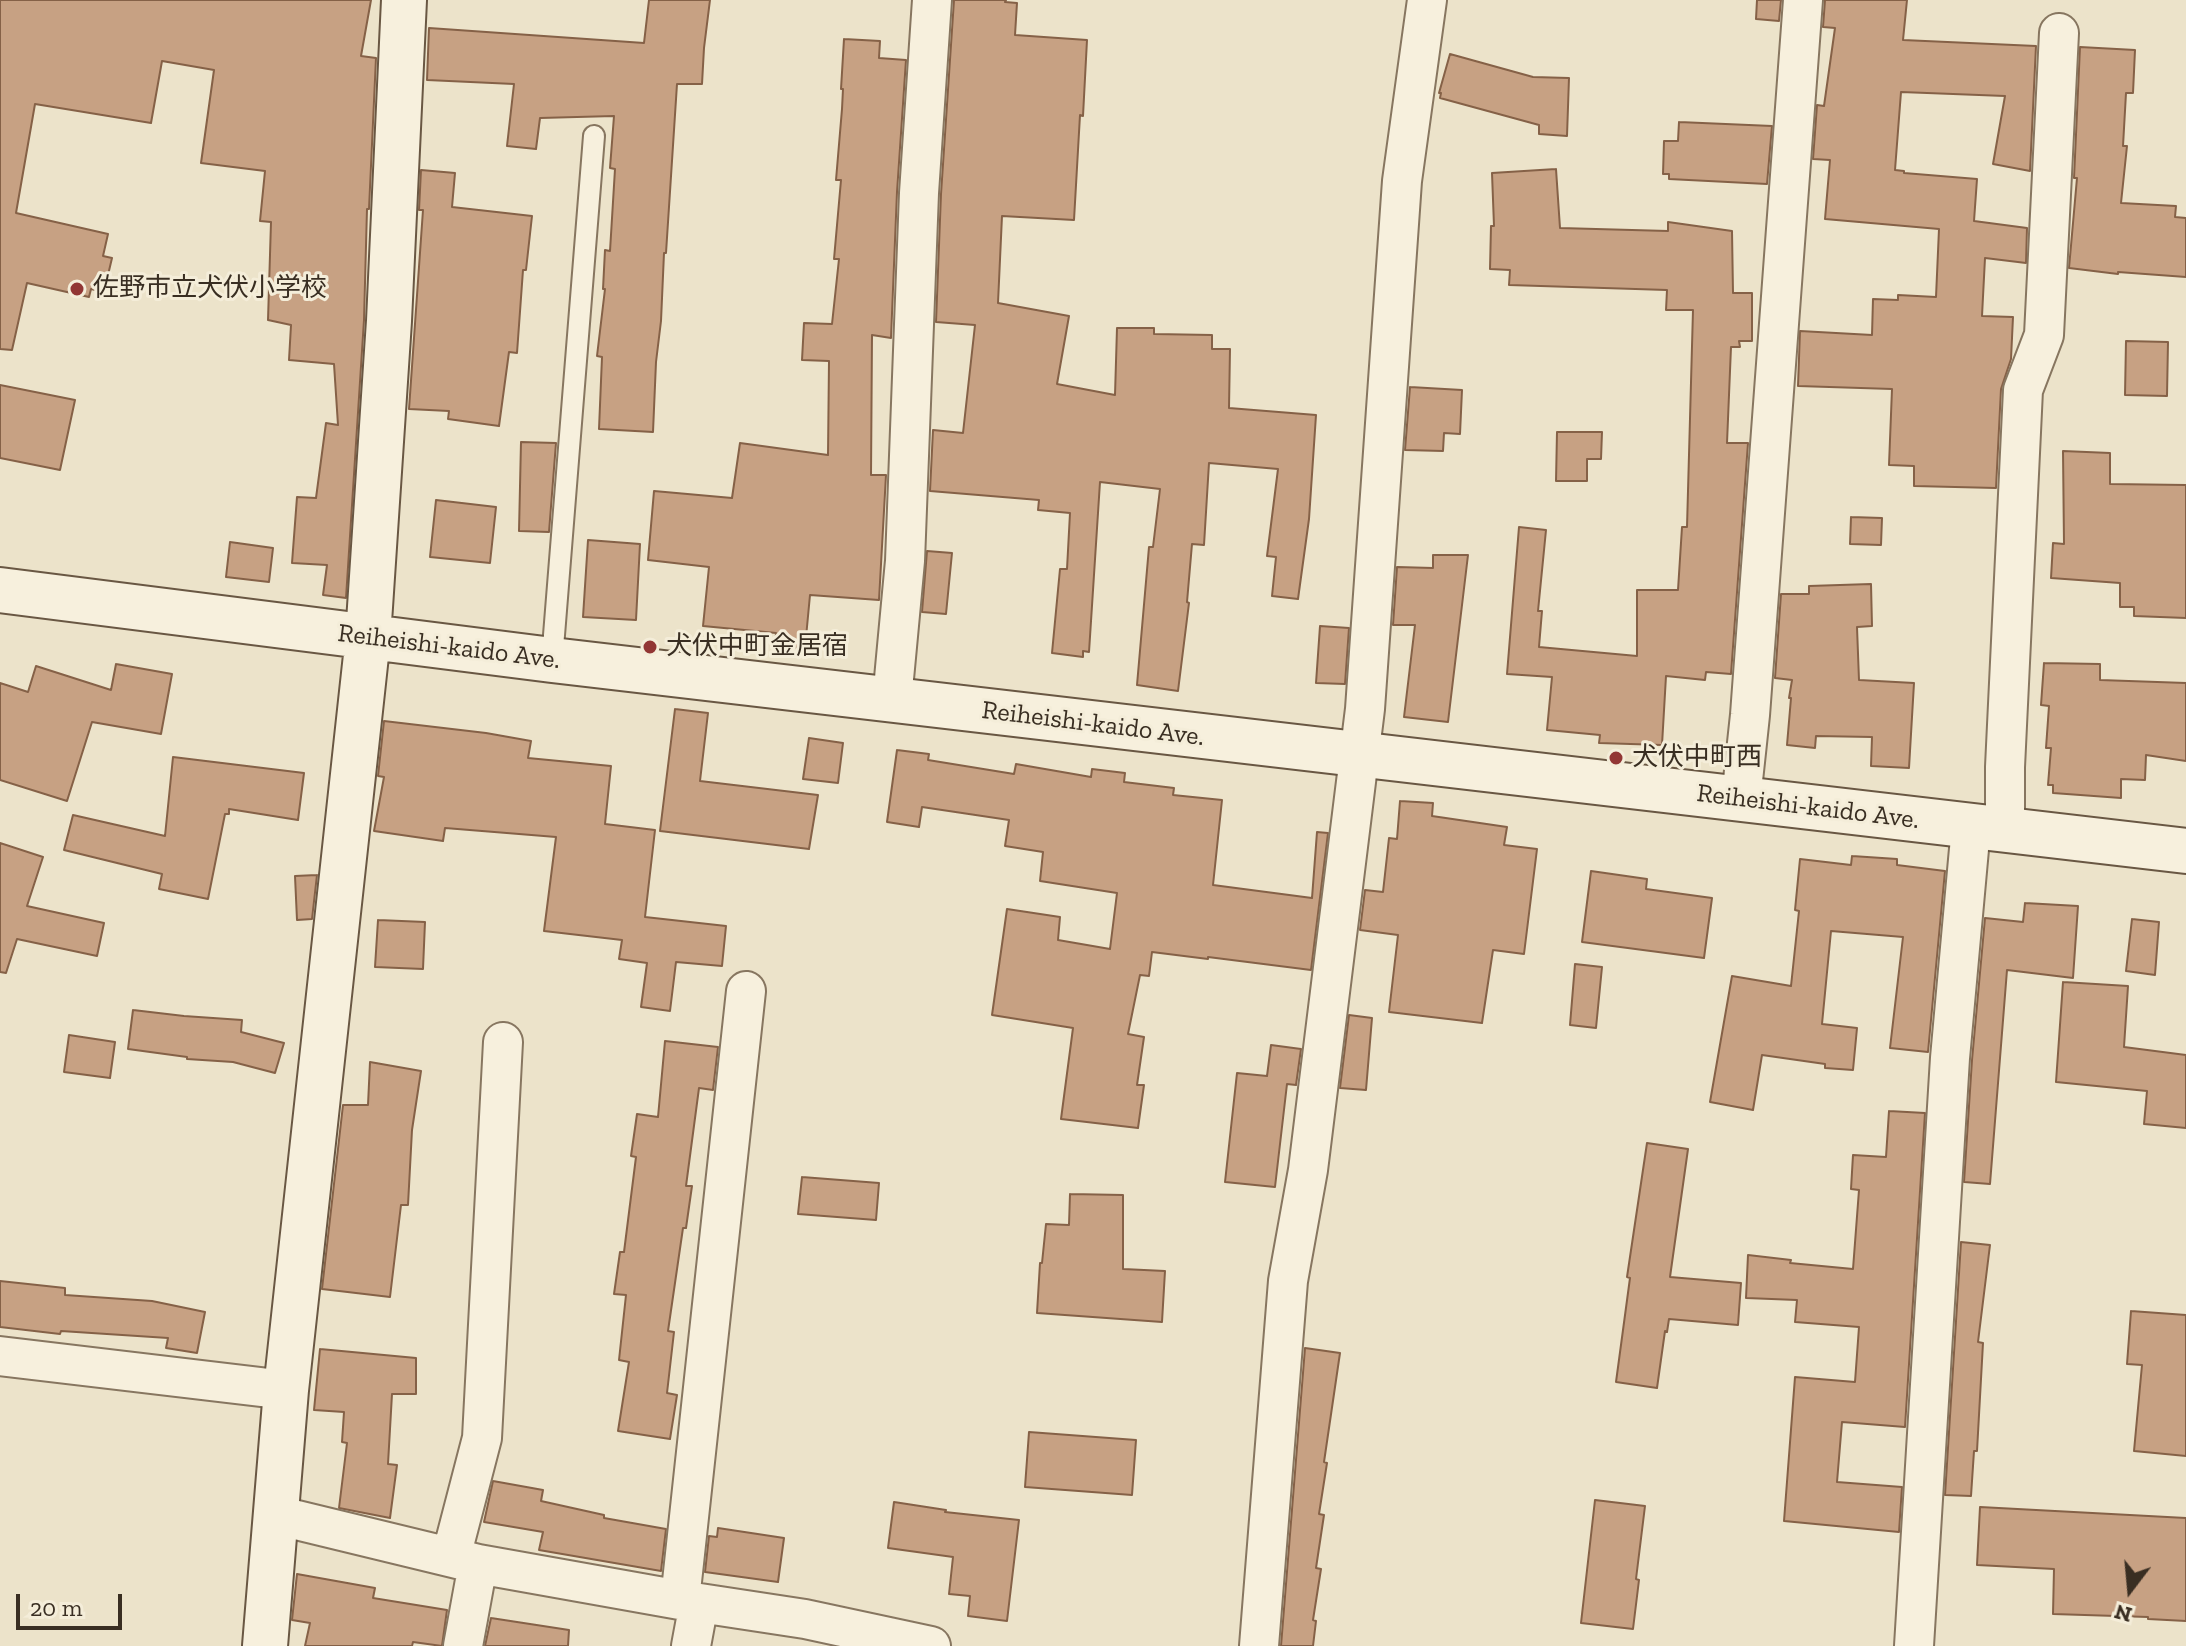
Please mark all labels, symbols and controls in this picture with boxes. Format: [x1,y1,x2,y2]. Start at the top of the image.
place label: 佐野市立犬伏小学校 [93,273,327,305]
marker: 佐野市立犬伏小学校 [68,280,86,298]
street label: Reiheishi-kaido Ave. [336,618,562,676]
place label: 犬伏中町金居宿 [666,631,848,663]
marker: 犬伏中町金居宿 [641,638,659,656]
street label: Reiheishi-kaido Ave. [980,695,1206,753]
place label: 犬伏中町西 [1632,742,1762,774]
marker: 犬伏中町西 [1607,749,1625,767]
street label: Reiheishi-kaido Ave. [1695,778,1921,836]
north arrow [2090,1550,2170,1630]
scale bar [20,1578,126,1628]
text: 20 m [30,1593,82,1622]
text: N [2111,1598,2135,1629]

